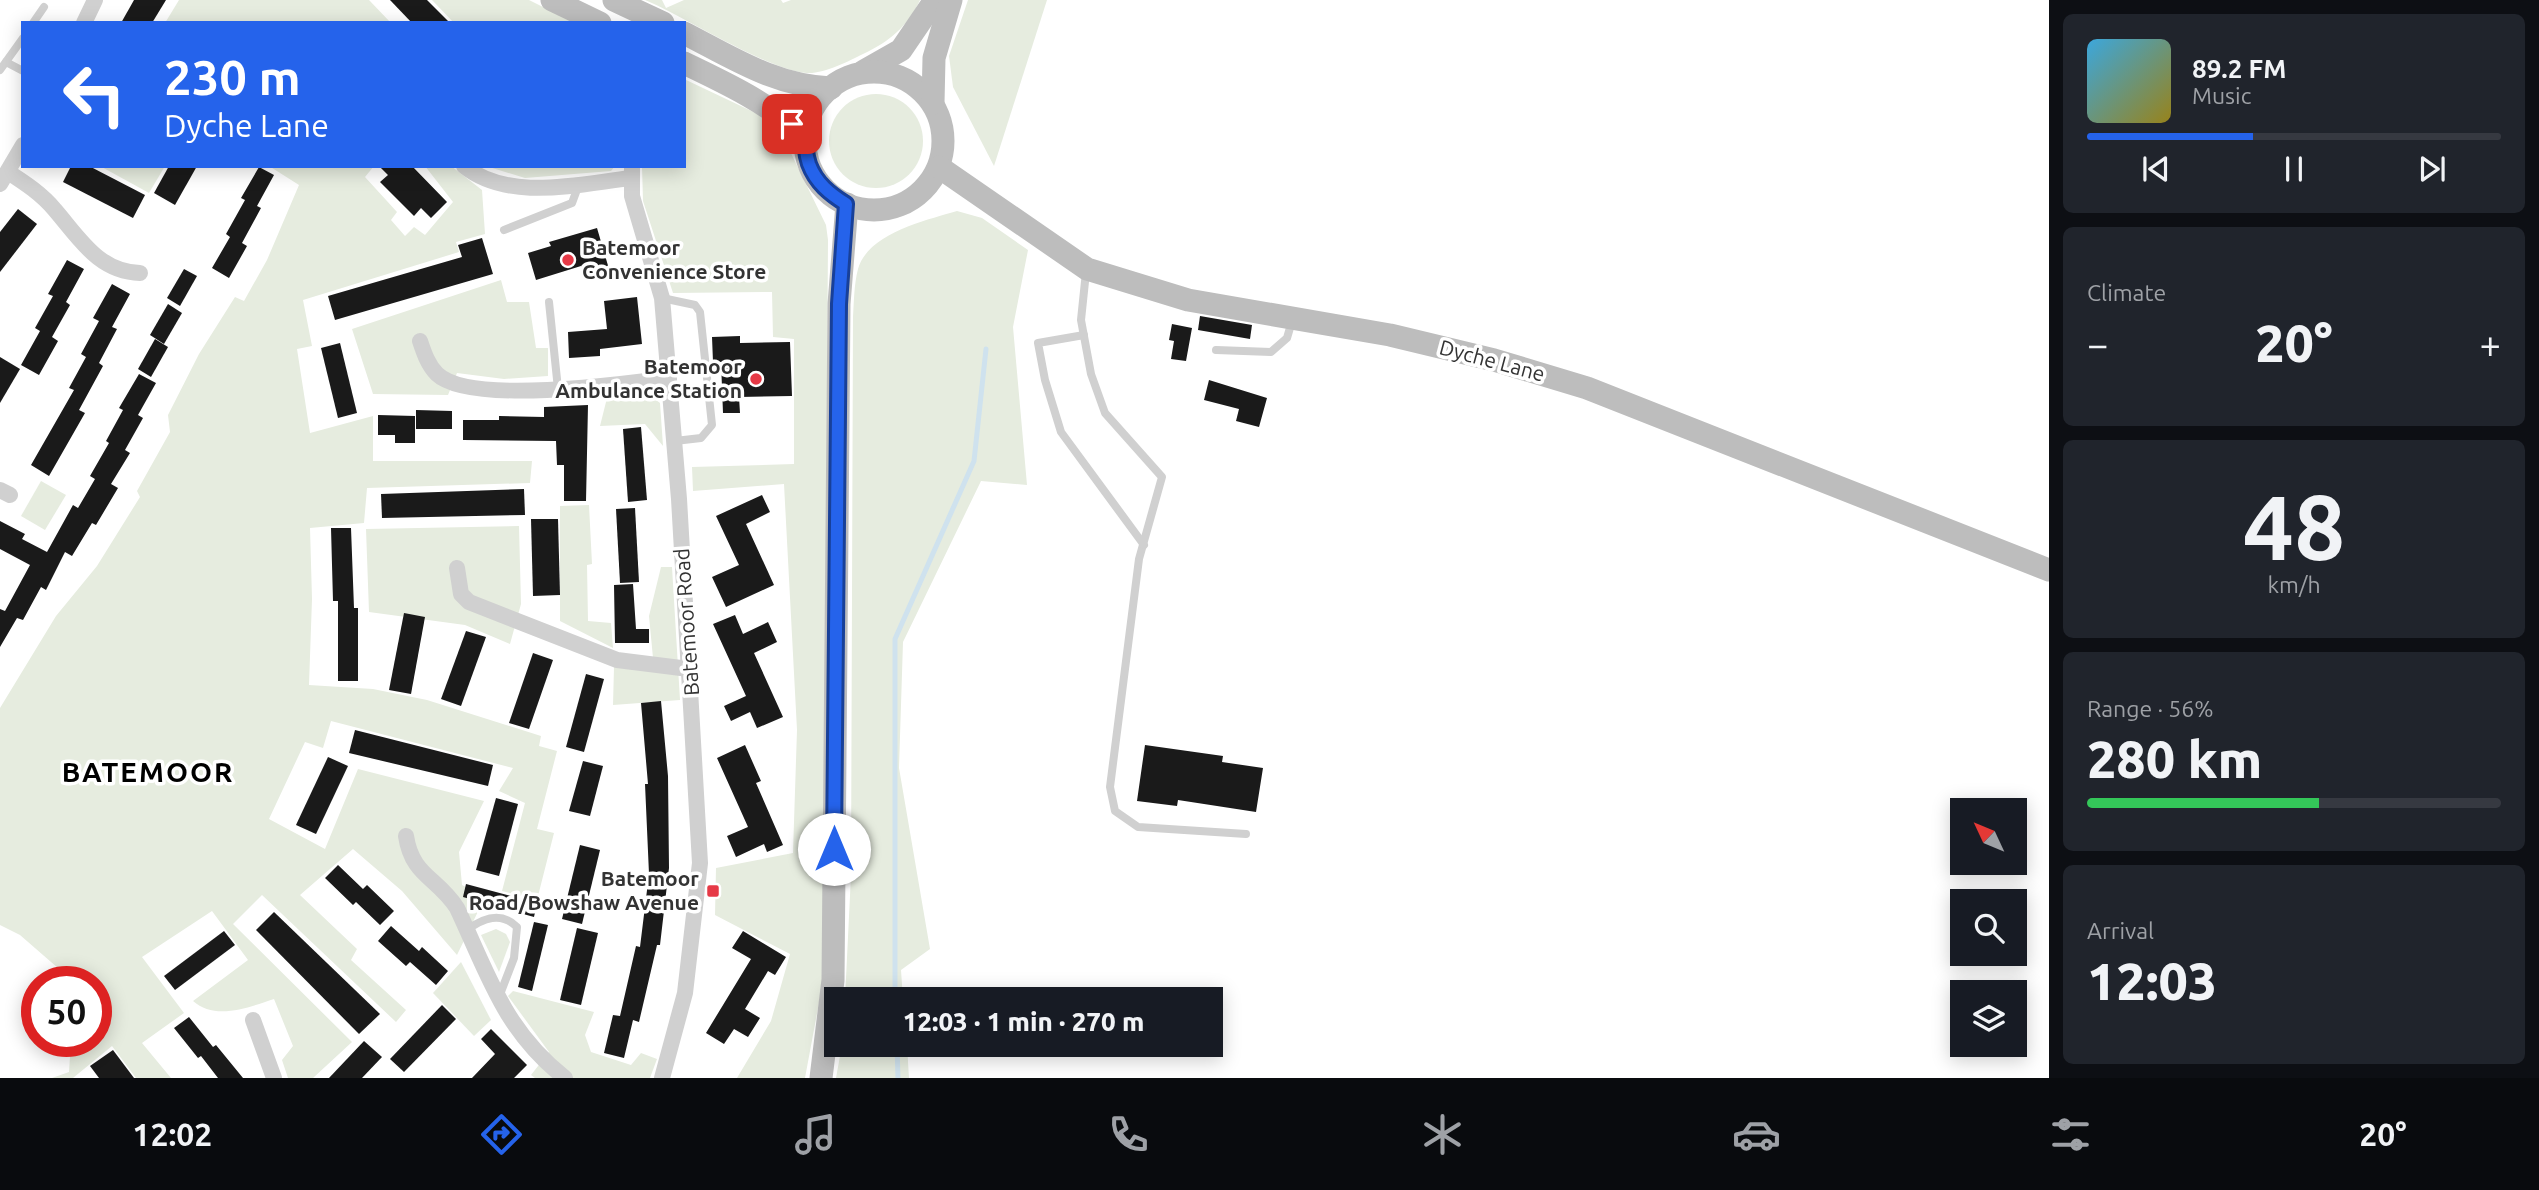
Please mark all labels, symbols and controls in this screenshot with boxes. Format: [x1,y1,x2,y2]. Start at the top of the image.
icon: left [49,49,140,140]
text: 230 m [164,49,301,104]
text: 89.2 FM [2192,54,2286,83]
text: Music [2192,83,2251,108]
pin [762,94,822,154]
icon: arrive [773,105,811,143]
text: Dyche Lane [164,107,329,143]
icon: previous [2137,150,2175,188]
icon: pause [2275,150,2313,188]
icon: next [2413,150,2451,188]
place label: Batemoor Convenience Store [582,235,766,283]
marker: Batemoor Convenience Store [560,252,576,268]
text: Climate [2087,280,2166,305]
text: 20° [2255,314,2333,372]
text: − [2087,323,2108,365]
text: + [2480,323,2501,365]
street label: Dyche Lane [1437,334,1548,386]
place label: Batemoor Ambulance Station [555,354,742,402]
marker: Batemoor Ambulance Station [748,371,764,387]
text: 48 [2243,475,2345,577]
street label: Batemoor Road [669,548,703,697]
text: km/h [2267,572,2321,597]
text: Range · 56% [2087,696,2214,721]
text: 280 km [2087,730,2262,788]
district label: BATEMOOR [62,756,234,787]
north arrow [1950,798,2026,875]
map controls [1950,798,2027,1057]
position arrow [797,812,871,886]
place label: Batemoor Road/Bowshaw Avenue [469,866,699,914]
marker: Batemoor Road/Bowshaw Avenue [705,883,721,899]
button: search [1950,889,2027,966]
text: Arrival [2087,918,2154,943]
text: 12:03 [2087,952,2217,1010]
speed limit sign: 50 [21,966,112,1057]
button: layers [1950,980,2027,1057]
text: 12:03 · 1 min · 270 m [903,1007,1144,1036]
icon: directions [477,1110,526,1159]
icon: music [791,1110,840,1159]
icon: phone [1104,1110,1153,1159]
icon: climate [1418,1110,1467,1159]
icon: car [1732,1110,1781,1159]
icon: filters [2046,1110,2095,1159]
text: 12:02 [132,1116,212,1152]
text: 20° [2359,1116,2407,1152]

